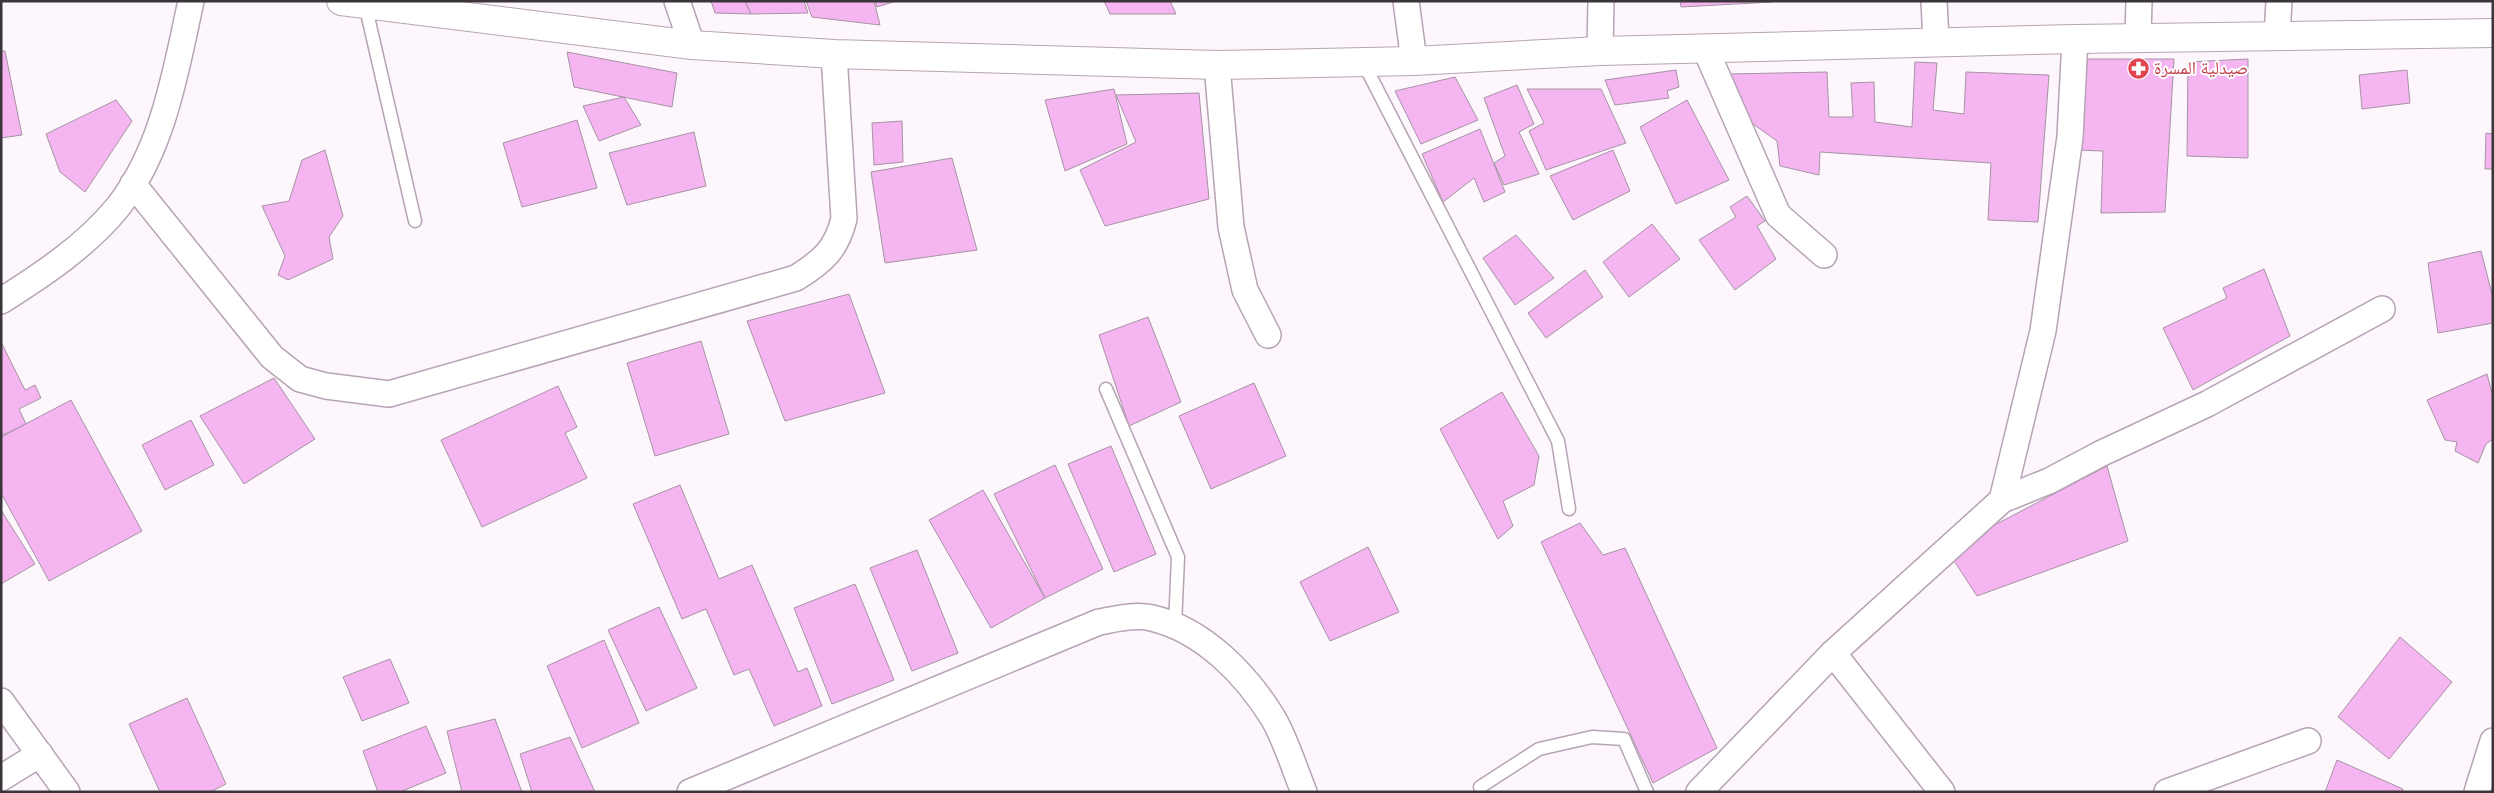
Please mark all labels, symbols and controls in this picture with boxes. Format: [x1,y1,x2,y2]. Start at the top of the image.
pharmacy icon: صيدلية المسرة [2126,56,2150,80]
place label: صيدلية المسرة [2154,57,2248,79]

